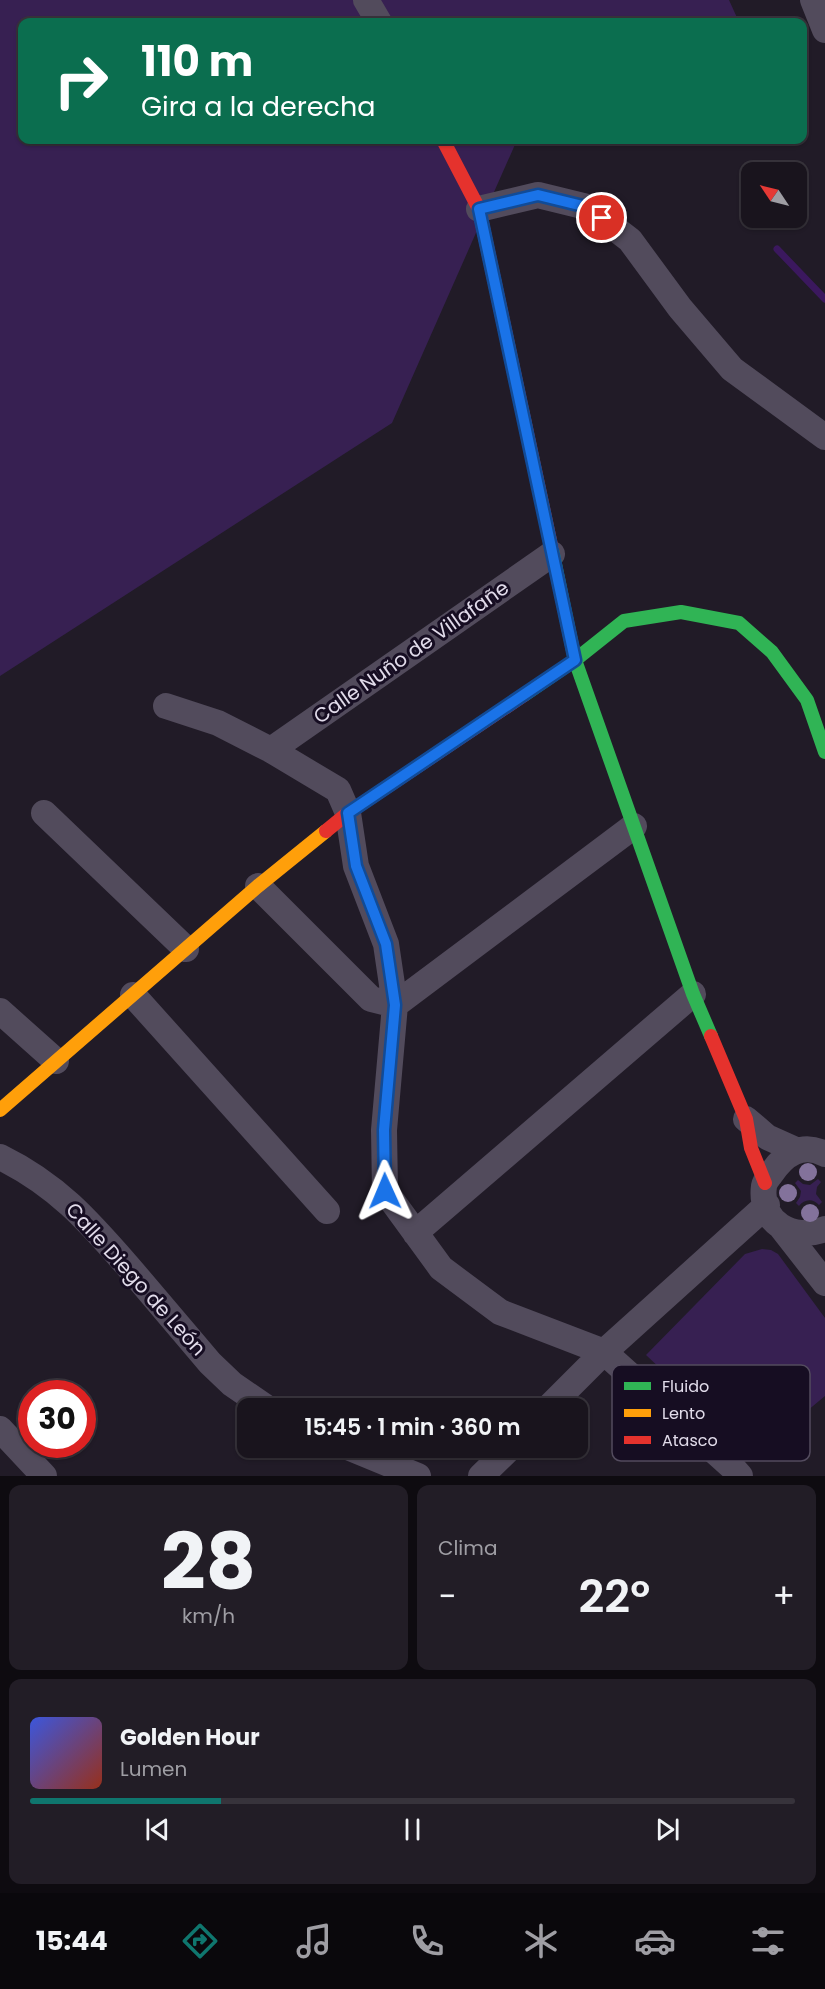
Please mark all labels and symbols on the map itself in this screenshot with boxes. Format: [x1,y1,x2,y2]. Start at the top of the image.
north arrow [741,162,807,228]
pin [576,192,627,243]
street label: Calle Nuño de Villafañe [308,574,514,730]
position arrow [353,1159,417,1223]
street label: Calle Diego de León [59,1196,213,1362]
legend [612,1365,810,1461]
text: Fluido [662,1375,709,1398]
speed limit sign: 30 [18,1380,96,1458]
text: Lento [662,1402,705,1425]
text: Atasco [662,1429,718,1452]

